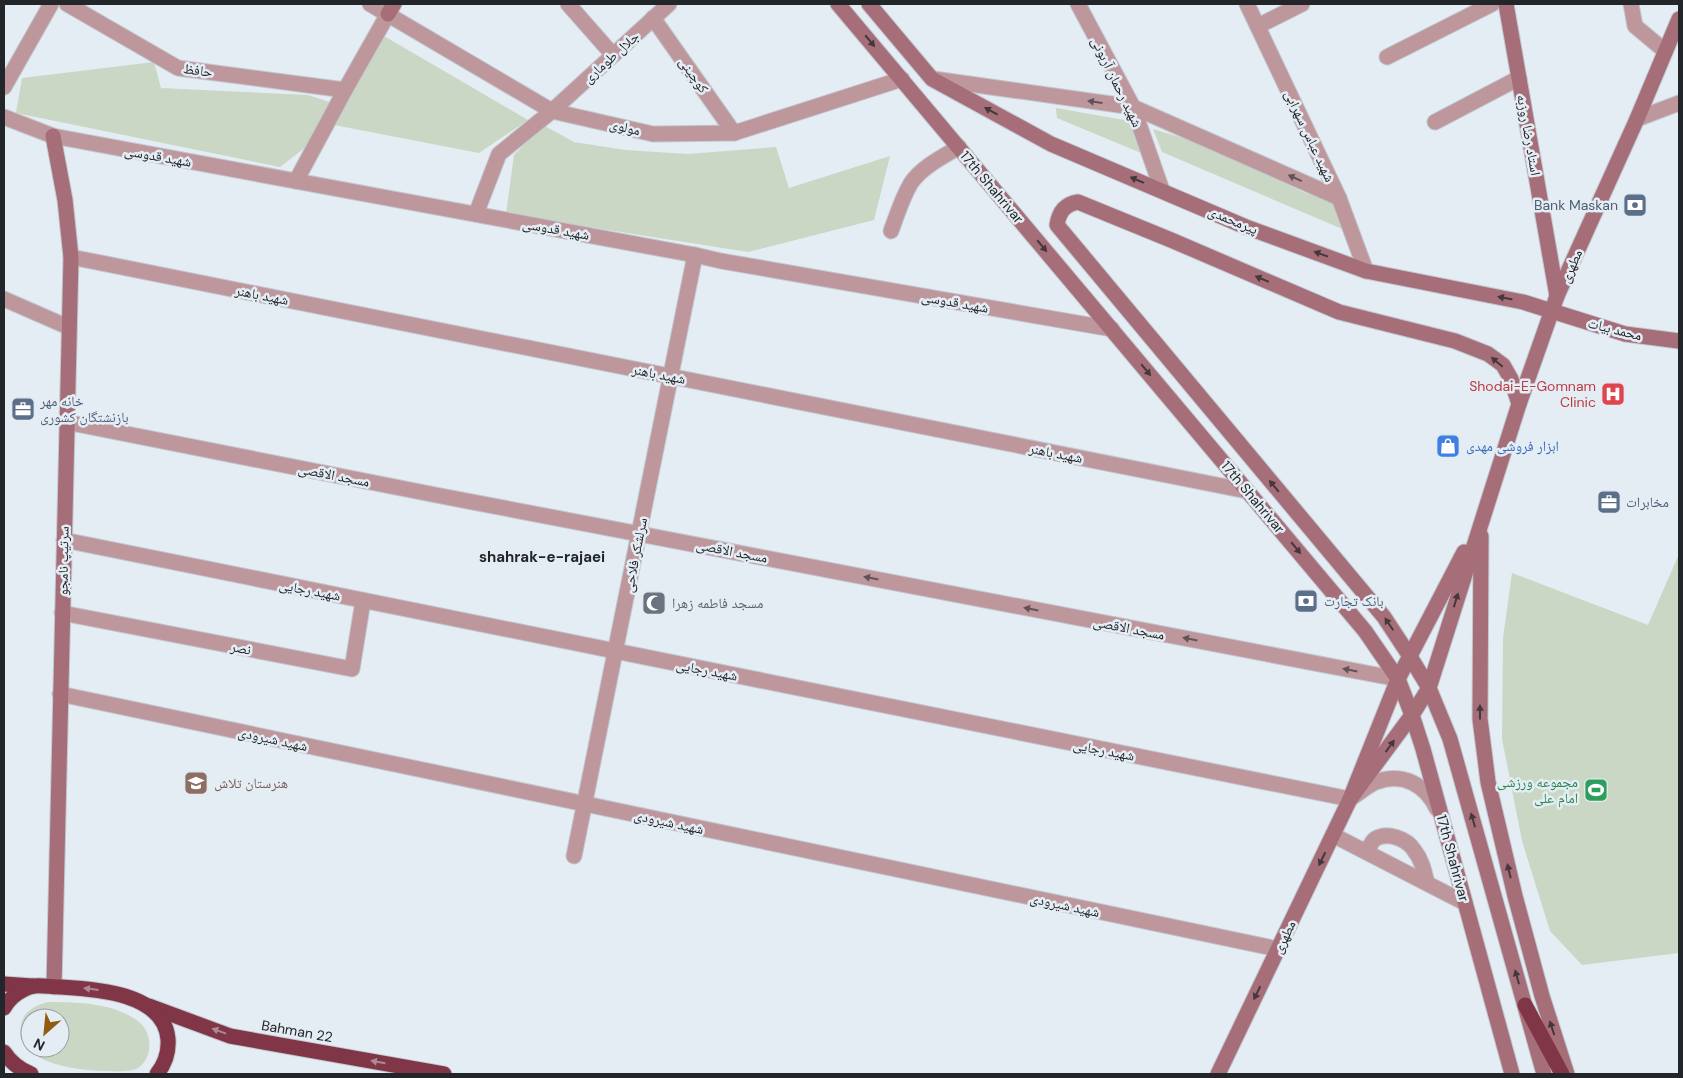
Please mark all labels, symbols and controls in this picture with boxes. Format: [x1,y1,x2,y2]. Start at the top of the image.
street label: جلال طوماری [579,27,643,87]
one-way arrow [864,34,875,47]
street label: شهید رحمان آربونی [1087,34,1147,130]
street label: کوچینی [675,53,713,97]
street label: حافظ [182,59,214,81]
street label: شهید عباس سهرابی [1281,87,1339,185]
street label: استاد رضا روزبه [1513,93,1545,177]
one-way arrow [1087,98,1103,106]
one-way arrow [983,107,998,115]
street label: مولوی [608,115,642,139]
street label: شهید قدوسی [123,141,193,171]
street label: 17th Shahrivar [956,147,1028,227]
one-way arrow [1288,174,1302,182]
one-way arrow [1130,176,1145,183]
bank icon: Bank Maskan [1622,192,1648,218]
place label: Bank Maskan [1534,196,1618,214]
street label: پیرمحمدی [1205,202,1261,238]
street label: شهید قدوسی [521,214,591,244]
one-way arrow [1036,239,1047,252]
street label: مطهری [1556,246,1586,286]
one-way arrow [1313,250,1328,257]
one-way arrow [1255,274,1269,282]
street label: شهید باهنر [233,281,290,309]
street label: شهید قدوسی [920,287,990,317]
one-way arrow [1497,294,1513,302]
street label: محمد بیات [1586,314,1644,344]
one-way arrow [1491,356,1504,367]
street label: شهید باهنر [630,360,687,388]
one-way arrow [1141,364,1152,377]
place label: Shodai-E-Gomnam Clinic [1469,377,1596,411]
hospital icon: Shodai-E-Gomnam Clinic [1600,381,1626,407]
place label: خانه مهر بازنشتگان کشوری [39,392,129,426]
office icon: خانه مهر بازنشتگان کشوری [10,396,36,422]
shop icon: ابزار فروشی مهدی [1435,433,1461,459]
place label: ابزار فروشی مهدی [1466,437,1559,455]
street label: شهید باهنر [1027,439,1084,467]
street label: 17th Shahrivar [1217,457,1289,537]
street label: مسجد الاقصی [297,459,371,491]
one-way arrow [1269,479,1280,492]
office icon: مخابرات [1596,489,1622,515]
place label: مخابرات [1626,493,1669,511]
street label: سرلشکر فلاحی [619,516,651,594]
street label: سرتیپ نامجو [53,526,73,596]
street label: مسجد الاقصی [695,535,769,567]
one-way arrow [1290,542,1301,555]
district label: shahrak-e-rajaei [479,547,605,567]
one-way arrow [863,574,879,582]
street label: شهید رجایی [278,575,342,605]
bank icon: بانک تجارت [1293,588,1319,614]
mosque icon: مسجد فاطمه زهرا [641,590,667,616]
place label: بانک تجارت [1324,592,1384,610]
one-way arrow [1453,592,1461,607]
place label: مسجد فاطمه زهرا [672,594,763,612]
one-way arrow [1022,604,1038,612]
street label: مسجد الاقصی [1092,612,1166,644]
one-way arrow [1384,617,1394,631]
one-way arrow [1182,635,1198,643]
street label: نصر [228,637,253,659]
street label: شهید رجایی [675,655,739,685]
one-way arrow [1342,666,1357,674]
one-way arrow [1476,703,1484,719]
street label: شهید شیرودی [236,723,310,755]
street label: شهید رجایی [1072,735,1136,765]
one-way arrow [1384,740,1395,753]
school or university icon: هنرستان تلاش [183,770,209,796]
place label: مجموعه ورزشی امام علی [1497,773,1578,808]
place label: هنرستان تلاش [214,774,288,792]
sports icon: مجموعه ورزشی امام علی [1583,777,1609,803]
street label: شهید شیرودی [632,806,706,838]
street label: 17th Shahrivar [1433,813,1473,903]
one-way arrow [1468,813,1476,828]
one-way arrow [1317,852,1325,866]
one-way arrow [1505,864,1513,879]
street label: شهید شیرودی [1028,889,1102,921]
street label: مطهری [1268,917,1300,957]
one-way arrow [1512,969,1520,984]
one-way arrow [83,985,99,993]
one-way arrow [1253,986,1261,1000]
north arrow [20,1008,70,1058]
street label: Bahman 22 [260,1016,334,1046]
one-way arrow [1548,1020,1556,1035]
one-way arrow [211,1027,226,1035]
text: N [30,1034,48,1055]
one-way arrow [370,1058,386,1066]

